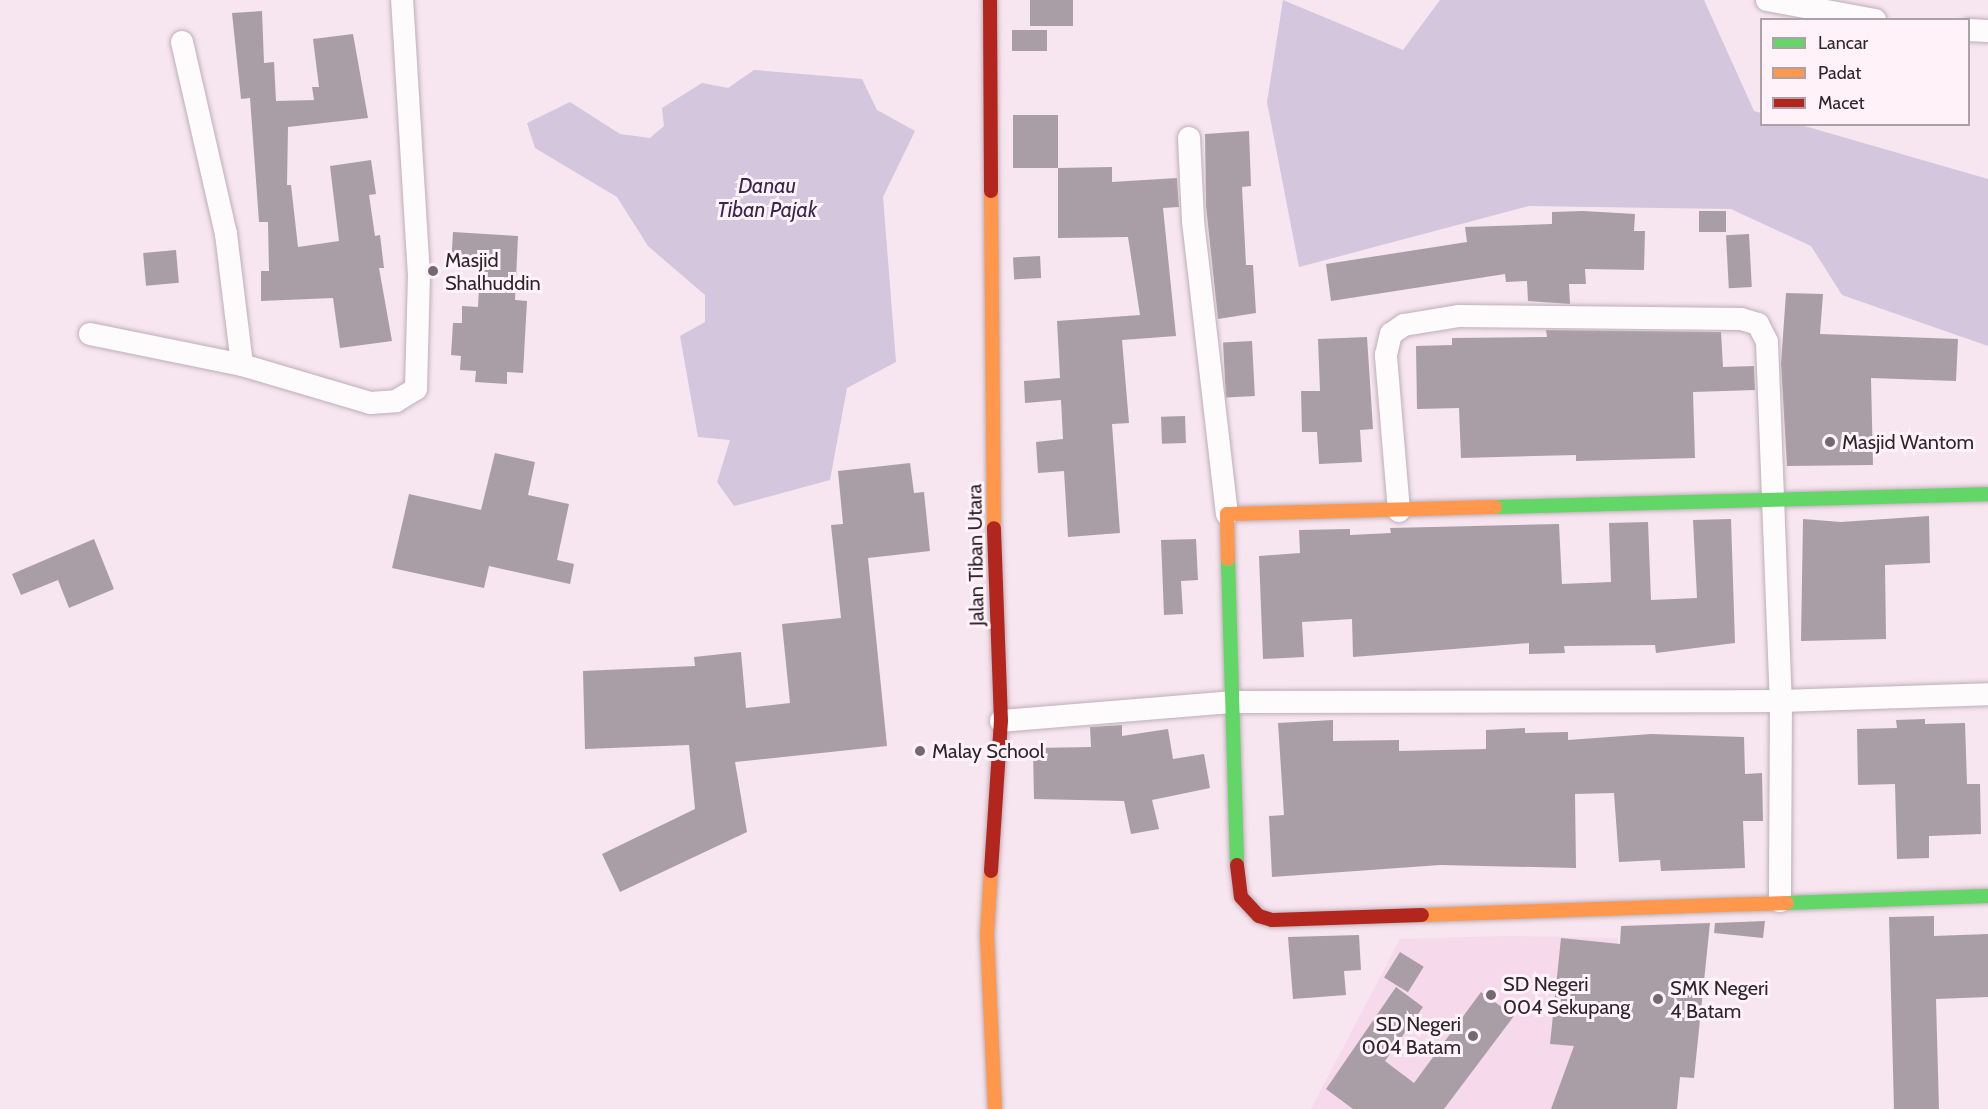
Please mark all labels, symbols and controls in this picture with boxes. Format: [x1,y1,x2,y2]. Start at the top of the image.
legend [1760,18,1970,126]
text: Lancar [1818,32,1868,54]
text: Padat [1818,62,1861,84]
text: Macet [1818,92,1864,114]
water label: Danau Tiban Pajak [717,173,817,223]
place label: Masjid Shalhuddin [445,248,541,295]
marker: Masjid Shalhuddin [426,264,440,278]
place label: Masjid Wantom [1842,430,1974,454]
marker: Masjid Wantom [1823,435,1837,449]
street label: Jalan Tiban Utara [963,484,989,626]
place label: Malay School [932,739,1045,763]
marker: Malay School [913,744,927,758]
place label: SD Negeri 004 Sekupang [1503,972,1630,1019]
place label: SMK Negeri 4 Batam [1670,976,1768,1023]
marker: SD Negeri 004 Sekupang [1484,988,1498,1002]
marker: SMK Negeri 4 Batam [1651,992,1665,1006]
place label: SD Negeri 004 Batam [1362,1012,1461,1059]
marker: SD Negeri 004 Batam [1466,1029,1480,1043]

